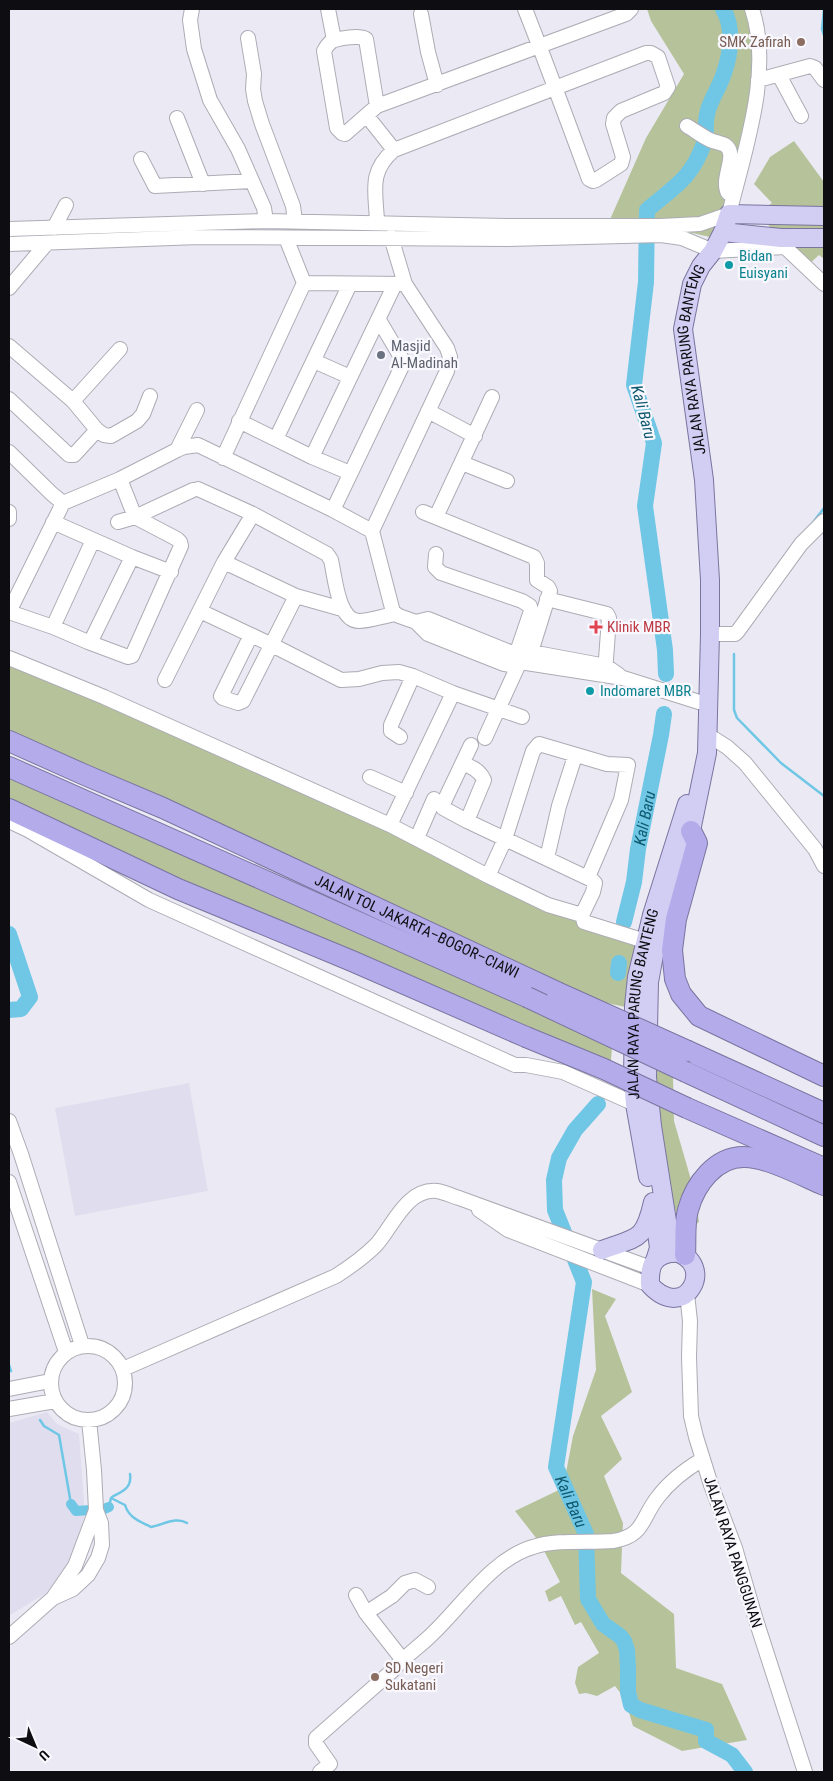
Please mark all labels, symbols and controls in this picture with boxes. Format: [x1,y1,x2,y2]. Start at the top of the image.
place label: SMK Zafirah [719,33,791,51]
marker: SMK Zafirah [795,36,807,48]
place label: Bidan Euisyani [739,247,788,282]
marker: Bidan Euisyani [723,259,735,271]
street label: JALAN RAYA PARUNG BANTENG [674,262,709,456]
place label: Masjid Al-Madinah [391,337,458,372]
marker: Masjid Al-Madinah [375,349,387,361]
water label: Kali Baru [627,383,660,442]
place label: Klinik MBR [607,618,670,636]
marker: Klinik MBR [589,620,603,634]
place label: Indomaret MBR [600,682,691,700]
marker: Indomaret MBR [584,685,596,697]
water label: Kali Baru [630,789,660,847]
street label: JALAN TOL JAKARTA–BOGOR–CIAWI [312,871,522,982]
street label: JALAN RAYA PARUNG BANTENG [624,906,662,1100]
water label: Kali Baru [551,1473,591,1531]
street label: JALAN RAYA PANGGUNAN [700,1474,766,1630]
place label: SD Negeri Sukatani [385,1659,444,1694]
marker: SD Negeri Sukatani [369,1671,381,1683]
north arrow [10,1721,60,1771]
text: U [36,1747,52,1764]

